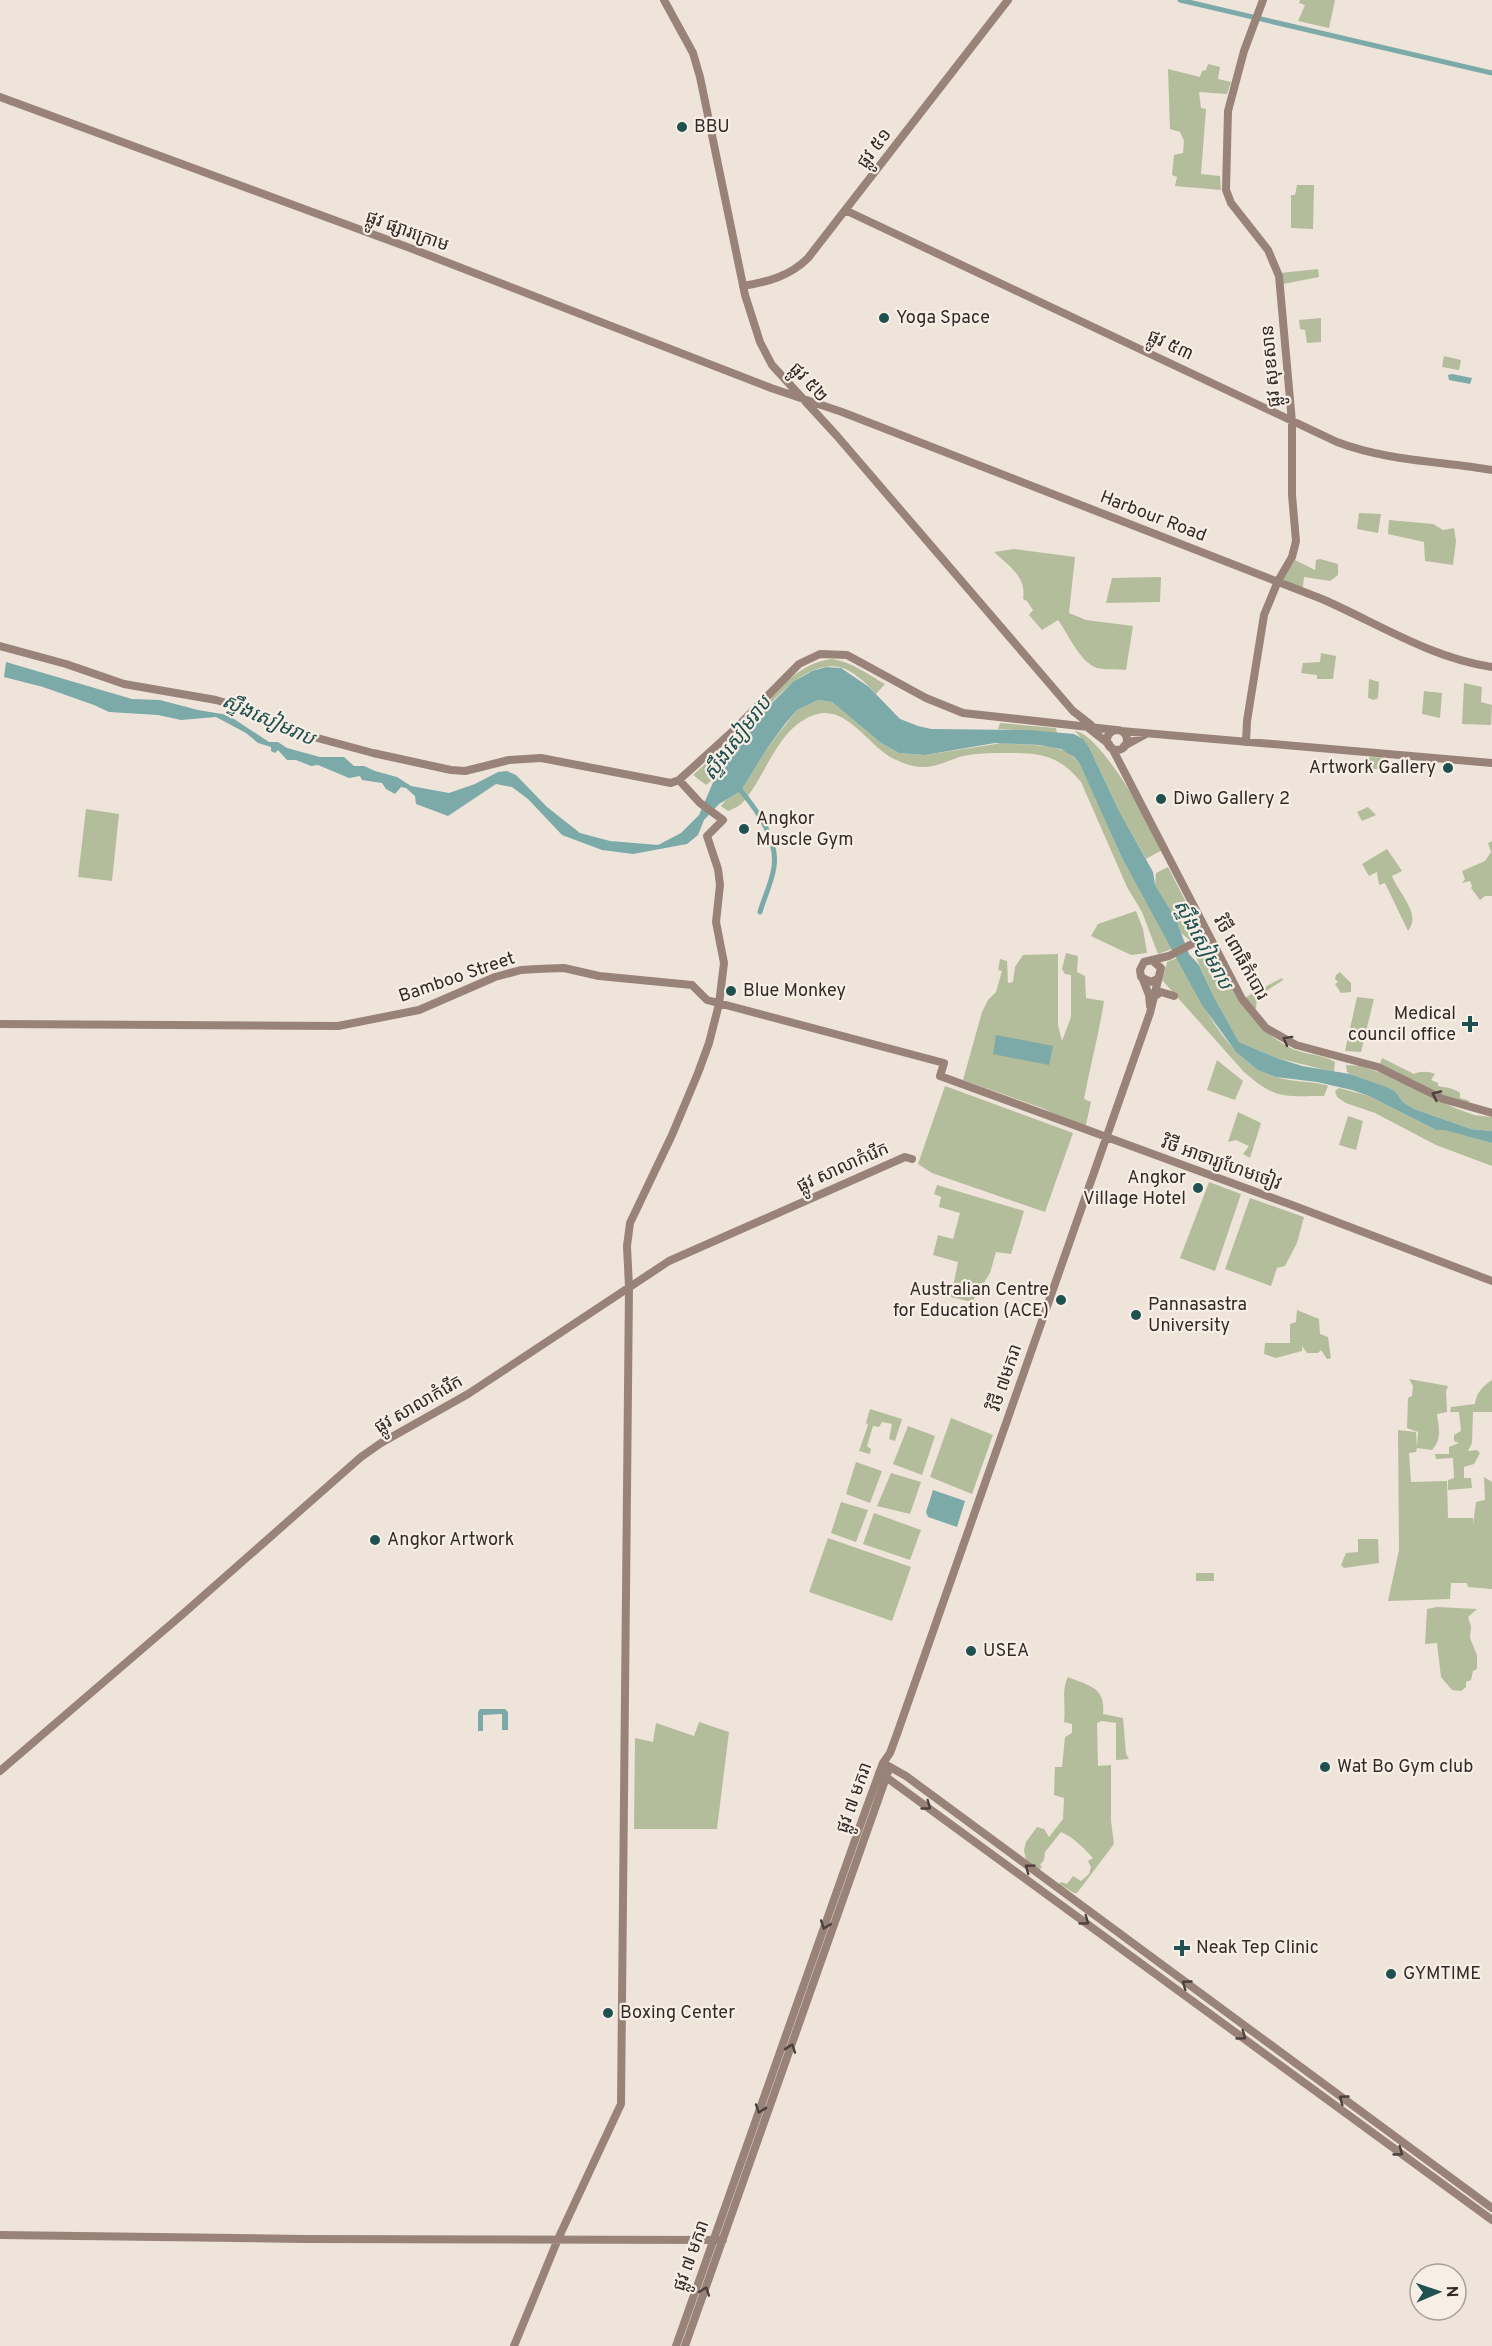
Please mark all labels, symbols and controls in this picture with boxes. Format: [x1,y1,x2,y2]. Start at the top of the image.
place label: BBU [694,116,730,139]
marker: BBU [675,120,689,134]
street label: ផ្លូវ ៥១ [852,124,900,176]
street label: ផ្លូវ ផ្សារក្រោម [361,206,452,261]
place label: Yoga Space [896,307,990,330]
marker: Yoga Space [877,311,891,325]
street label: ផ្លូវ សុខសាន [1257,323,1290,408]
street label: ផ្លូវ ៥៣ [1142,325,1197,370]
street label: ផ្លូវ ៥២ [781,358,832,410]
street label: Harbour Road [1096,486,1210,548]
water label: ស្ទឹងសៀមរាប [217,687,321,754]
water label: ស្ទឹងសៀមរាប [696,689,780,786]
place label: Artwork Gallery [1309,757,1436,780]
marker: Artwork Gallery [1441,761,1455,775]
place label: Diwo Gallery 2 [1173,788,1290,811]
marker: Diwo Gallery 2 [1154,792,1168,806]
place label: Angkor Muscle Gym [756,808,853,852]
marker: Angkor Muscle Gym [737,822,751,836]
water label: ស្ទឹងសៀមរាប [1167,894,1240,997]
street label: វិថី ពោធិកំបោរ [1207,910,1274,1004]
street label: Bamboo Street [396,947,518,1009]
place label: Blue Monkey [743,980,846,1003]
marker: Blue Monkey [724,984,738,998]
place label: Medical council office [1348,1003,1456,1047]
marker: Medical council office [1461,1015,1479,1033]
one-way arrow [1283,1036,1293,1047]
one-way arrow [1432,1091,1443,1103]
street label: វិថី អាចារ្យហែមចៀវ [1157,1129,1285,1196]
street label: ផ្លូវ សាលាកំរើក [793,1137,894,1202]
place label: Angkor Village Hotel [1083,1167,1186,1211]
marker: Angkor Village Hotel [1191,1181,1205,1195]
place label: Australian Centre for Education (ACE) [893,1279,1049,1323]
marker: Australian Centre for Education (ACE) [1054,1293,1068,1307]
place label: Pannasastra University [1148,1294,1247,1338]
marker: Pannasastra University [1129,1308,1143,1322]
street label: វិថី ៧មករា [982,1341,1028,1416]
street label: ផ្លូវ សាលាកំរើក [370,1370,469,1442]
place label: Angkor Artwork [387,1529,514,1552]
marker: Angkor Artwork [368,1533,382,1547]
place label: USEA [983,1640,1029,1663]
marker: USEA [964,1644,978,1658]
place label: Wat Bo Gym club [1337,1756,1473,1779]
street label: ផ្លូវ ៧ មករា [832,1759,882,1838]
marker: Wat Bo Gym club [1318,1760,1332,1774]
one-way arrow [921,1799,932,1810]
one-way arrow [1025,1864,1036,1875]
one-way arrow [1079,1913,1090,1924]
one-way arrow [820,1919,833,1930]
place label: Neak Tep Clinic [1196,1937,1319,1960]
marker: Neak Tep Clinic [1173,1939,1191,1957]
place label: GYMTIME [1403,1963,1481,1986]
marker: GYMTIME [1384,1967,1398,1981]
one-way arrow [1182,1980,1193,1991]
place label: Boxing Center [620,2002,735,2025]
marker: Boxing Center [601,2006,615,2020]
one-way arrow [1236,2029,1247,2040]
one-way arrow [783,2043,796,2053]
one-way arrow [1339,2096,1350,2107]
one-way arrow [755,2103,768,2114]
one-way arrow [1393,2145,1404,2156]
street label: ផ្លូវ ៧ មករា [669,2217,719,2296]
north arrow [1408,2262,1468,2322]
text: N [1441,2285,1461,2298]
one-way arrow [698,2286,710,2297]

